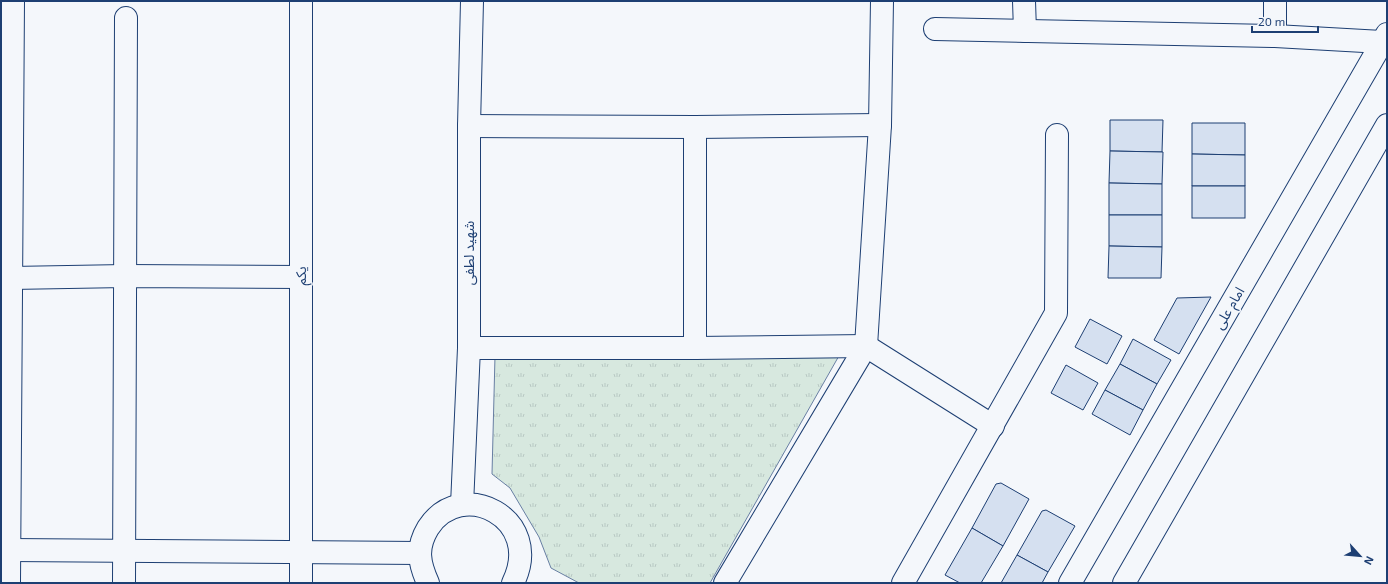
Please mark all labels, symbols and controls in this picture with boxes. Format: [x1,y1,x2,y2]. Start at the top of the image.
scale bar [1252,8,1318,34]
text: 20 m [1258,14,1285,28]
street label: شهید لطفی [460,221,478,285]
street label: یکم [292,266,312,286]
street label: امام علی [1210,283,1250,334]
north arrow [1340,536,1380,576]
text: N [1362,554,1377,567]

